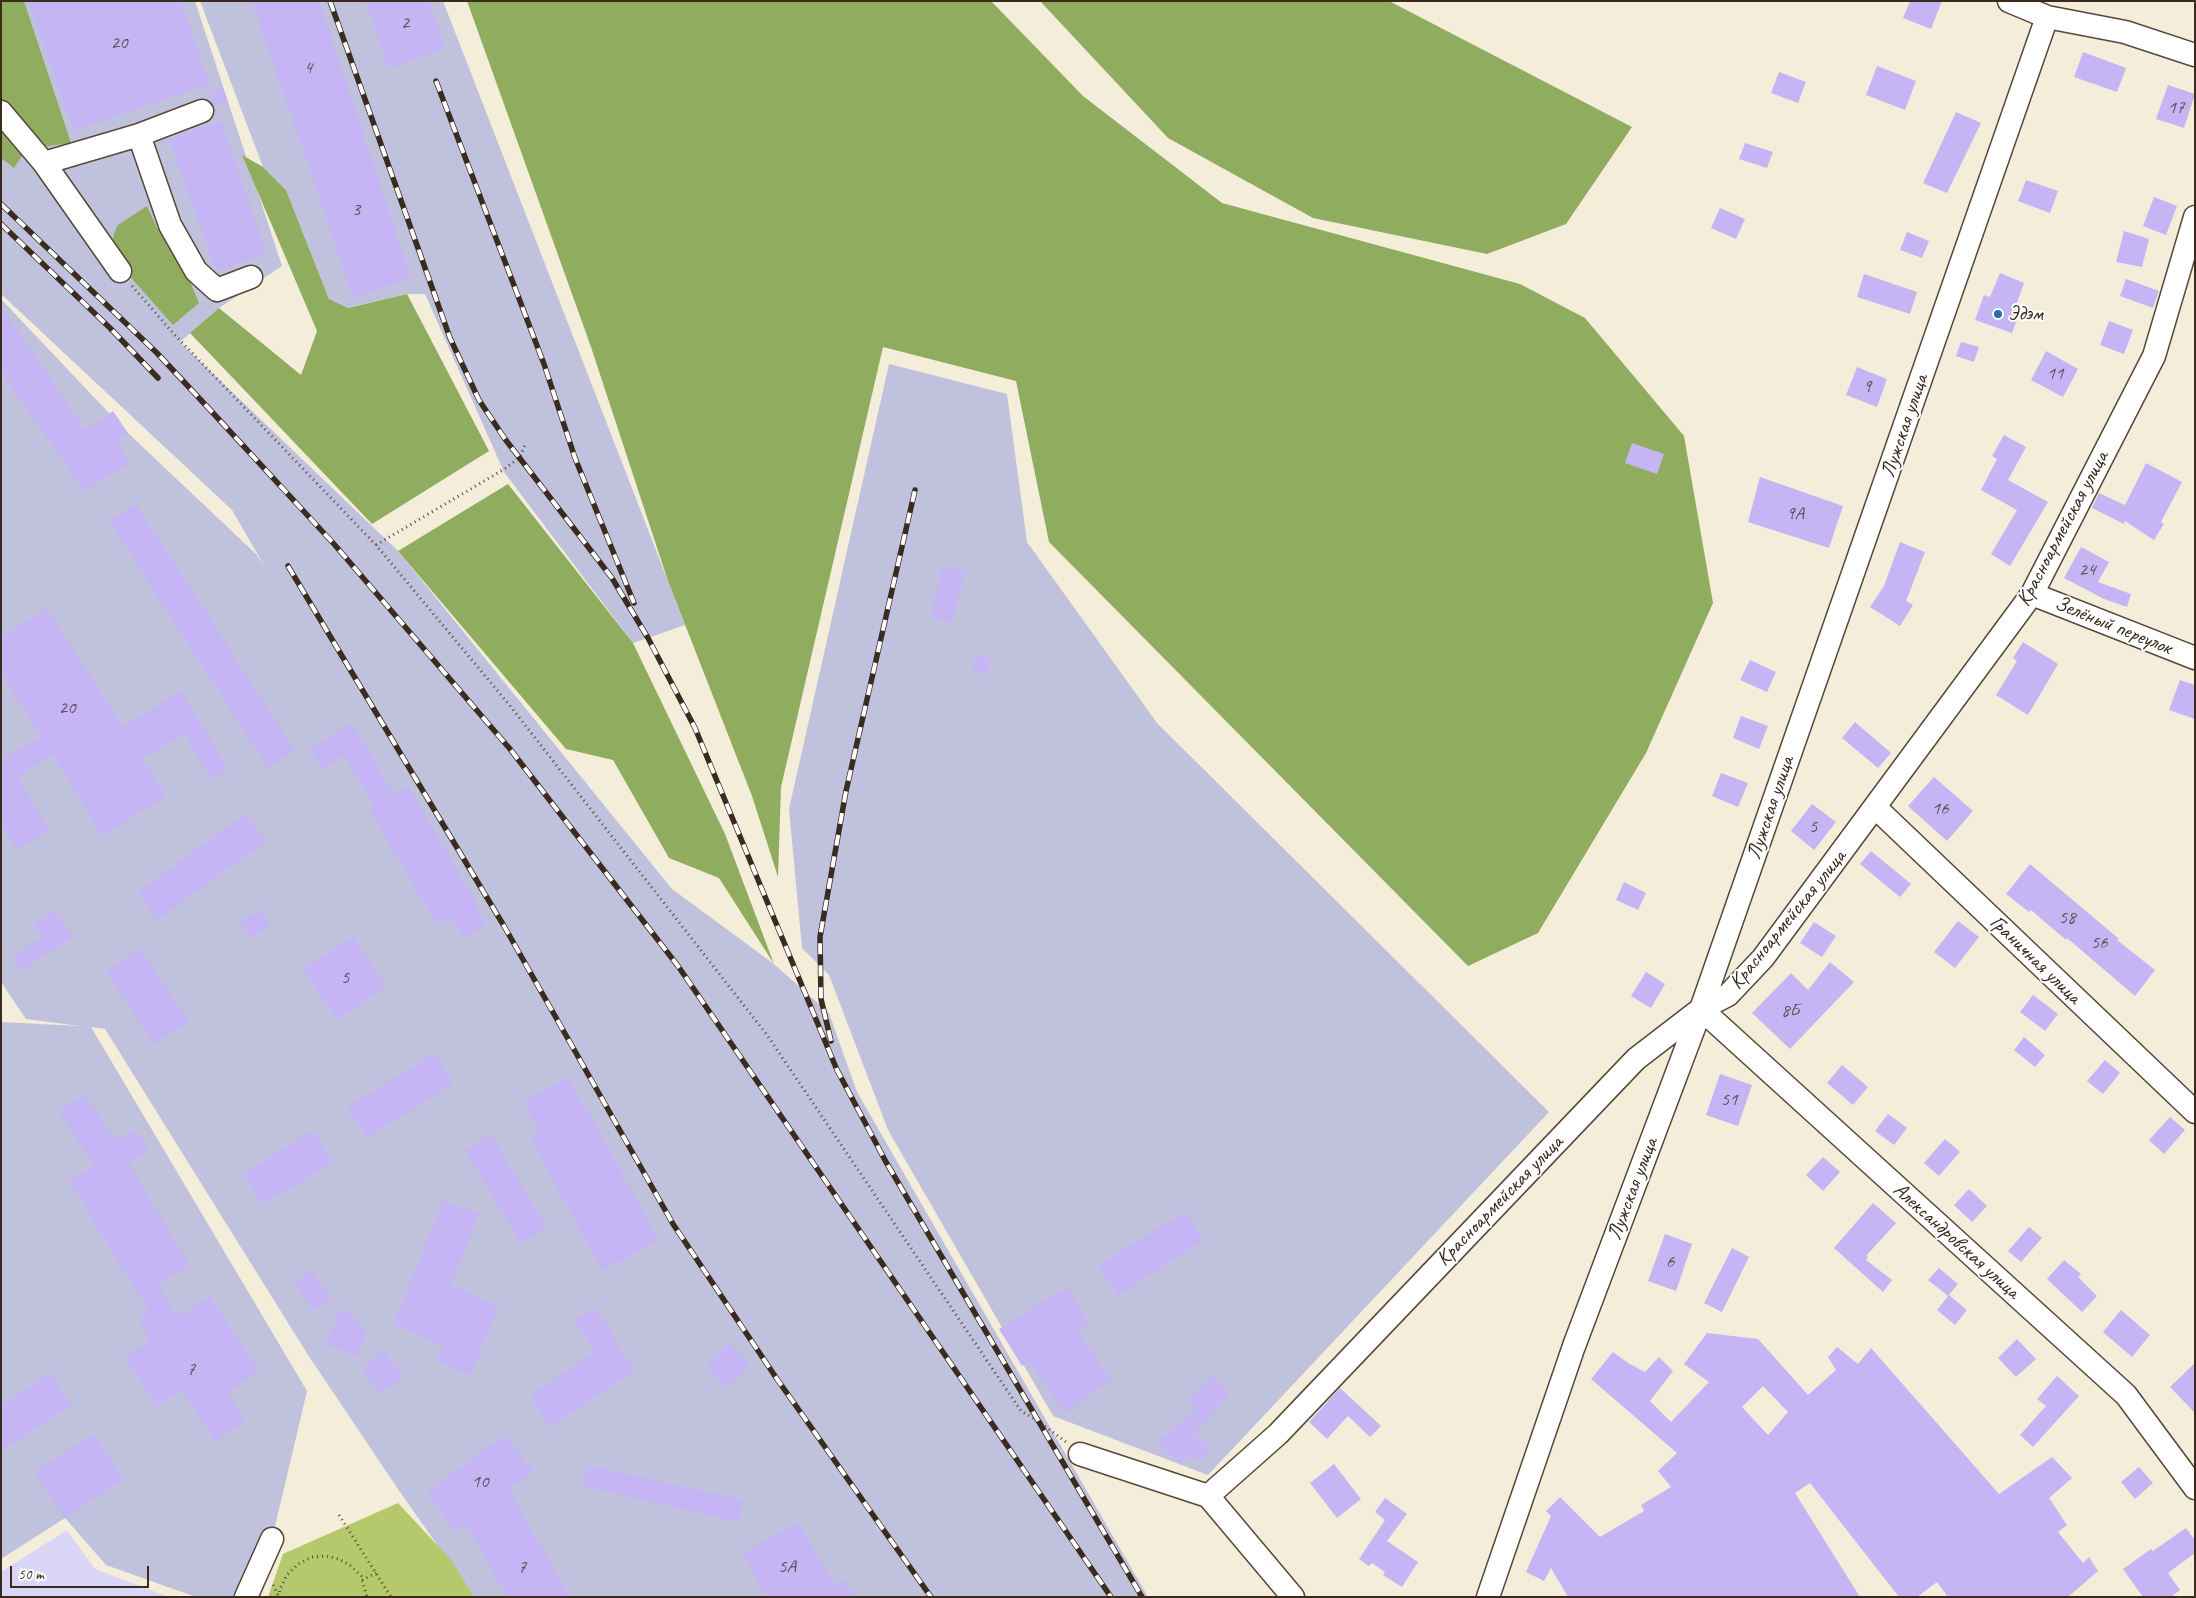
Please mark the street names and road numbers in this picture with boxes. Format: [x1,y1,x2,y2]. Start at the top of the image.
street label: Лужская улица [1876,371,1934,481]
street label: Красноармейская улица [2012,447,2114,611]
street label: Зелёный переулок [2051,591,2175,661]
street label: Лужская улица [1742,753,1800,863]
street label: Красноармейская улица [1724,845,1852,995]
street label: Граничная улица [1984,910,2086,1010]
street label: Красноармейская улица [1431,1130,1569,1272]
street label: Лужская улица [1602,1134,1664,1244]
street label: Александровская улица [1887,1177,2025,1305]

